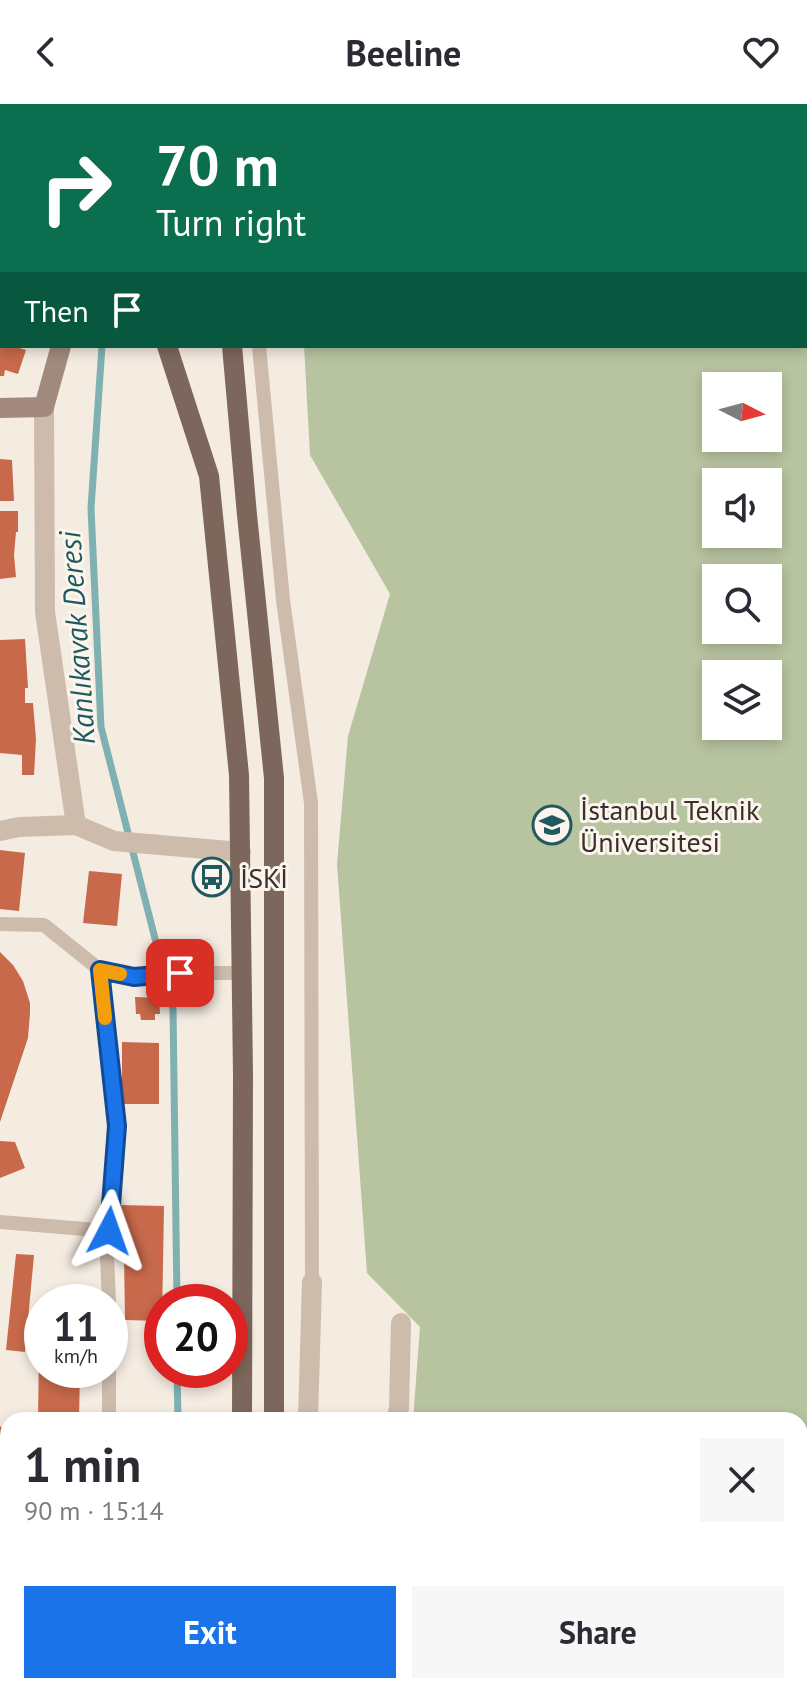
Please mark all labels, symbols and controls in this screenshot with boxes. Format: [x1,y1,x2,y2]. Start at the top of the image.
text: Beeline [346,29,461,76]
icon: back [24,30,68,74]
icon: heart [739,30,783,74]
text: 70 m [156,129,279,201]
icon: right [24,136,128,240]
text: Turn right [156,199,306,246]
icon: arrive [105,288,149,332]
text: Then [24,291,89,330]
north arrow [702,372,782,452]
map controls [702,372,782,740]
button: sound [702,468,782,548]
water label: Kanlıkavak Deresi [49,529,103,746]
button: search [702,564,782,644]
button: layers [702,660,782,740]
place label: İstanbul Teknik Üniversitesi [580,791,760,860]
school or university icon: İstanbul Teknik Üniversitesi [531,804,573,846]
bus stop icon: İSKİ [191,856,233,898]
place label: İSKİ [240,859,288,896]
pin [146,939,214,1007]
icon: arrive [158,951,202,995]
position arrow [67,1189,151,1273]
speed limit sign: 20 [144,1284,248,1388]
text: 11 [53,1300,99,1352]
text: km/h [54,1343,98,1369]
text: 1 min [24,1433,141,1495]
button: close [700,1438,784,1522]
text: 90 m · 15:14 [24,1494,164,1527]
button: Exit [24,1586,396,1678]
button: Share [412,1586,784,1678]

